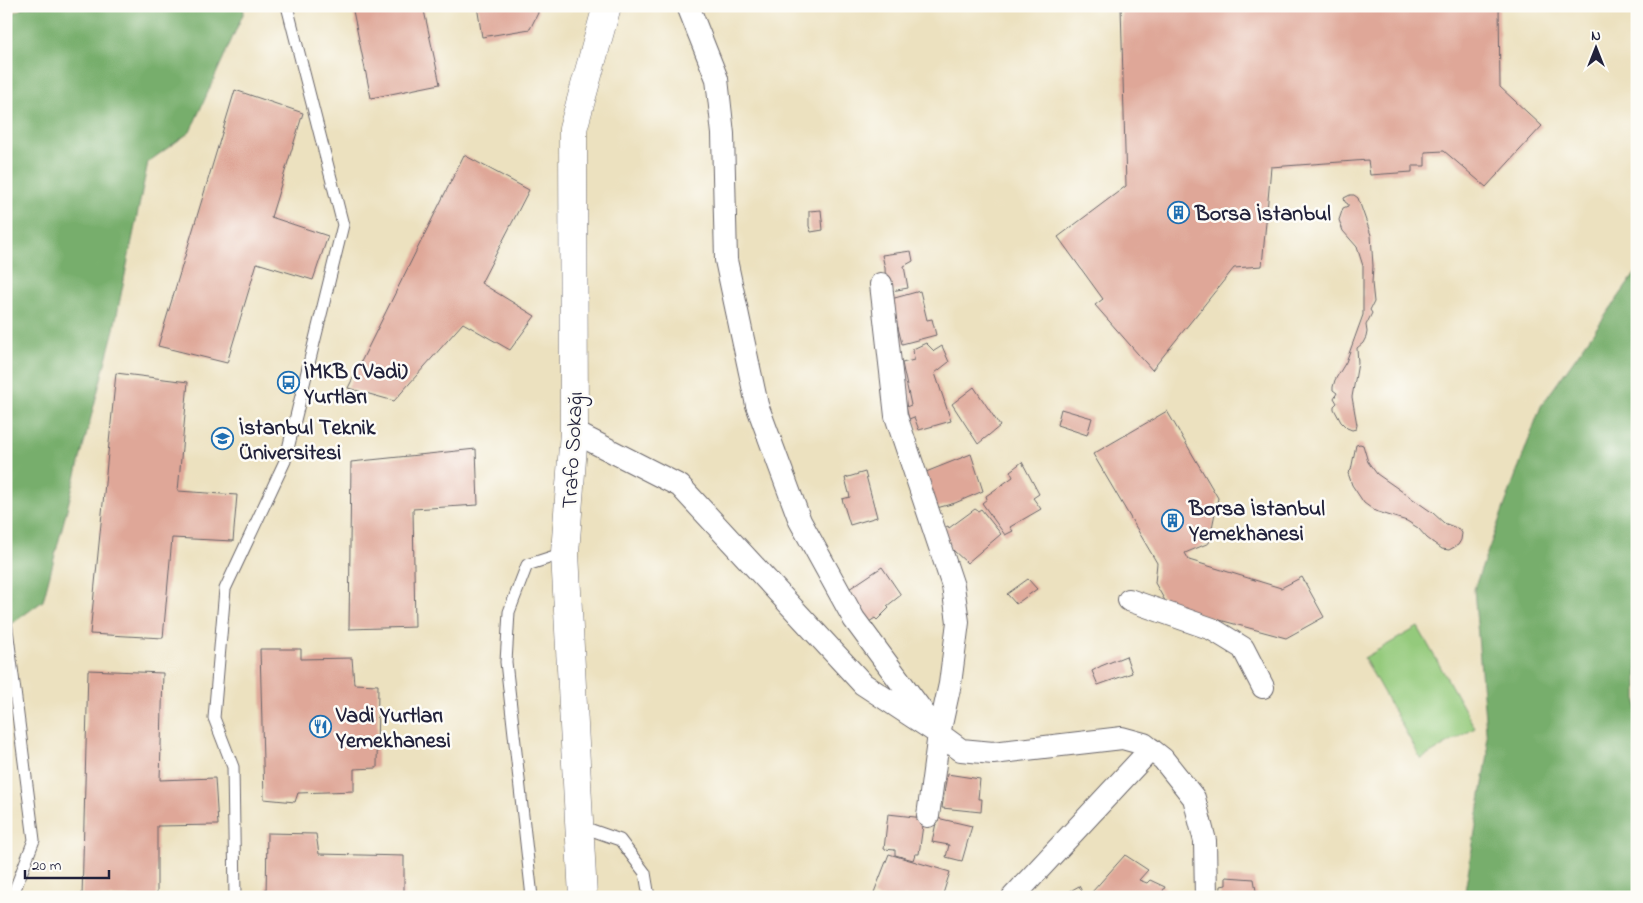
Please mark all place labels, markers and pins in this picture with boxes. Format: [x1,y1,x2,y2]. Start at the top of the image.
place label: Borsa İstanbul [1194,199,1331,231]
building icon: Borsa İstanbul [1167,200,1191,224]
place label: İMKB (Vadi) Yurtları [303,357,408,414]
bus stop icon: İMKB (Vadi) Yurtları [276,371,300,395]
place label: İstanbul Teknik Üniversitesi [239,413,377,470]
school or university icon: İstanbul Teknik Üniversitesi [211,427,235,451]
place label: Borsa İstanbul Yemekhanesi [1188,494,1325,551]
building icon: Borsa İstanbul Yemekhanesi [1161,508,1185,532]
place label: Vadi Yurtları Yemekhanesi [335,701,451,758]
restaurant icon: Vadi Yurtları Yemekhanesi [308,715,332,739]

